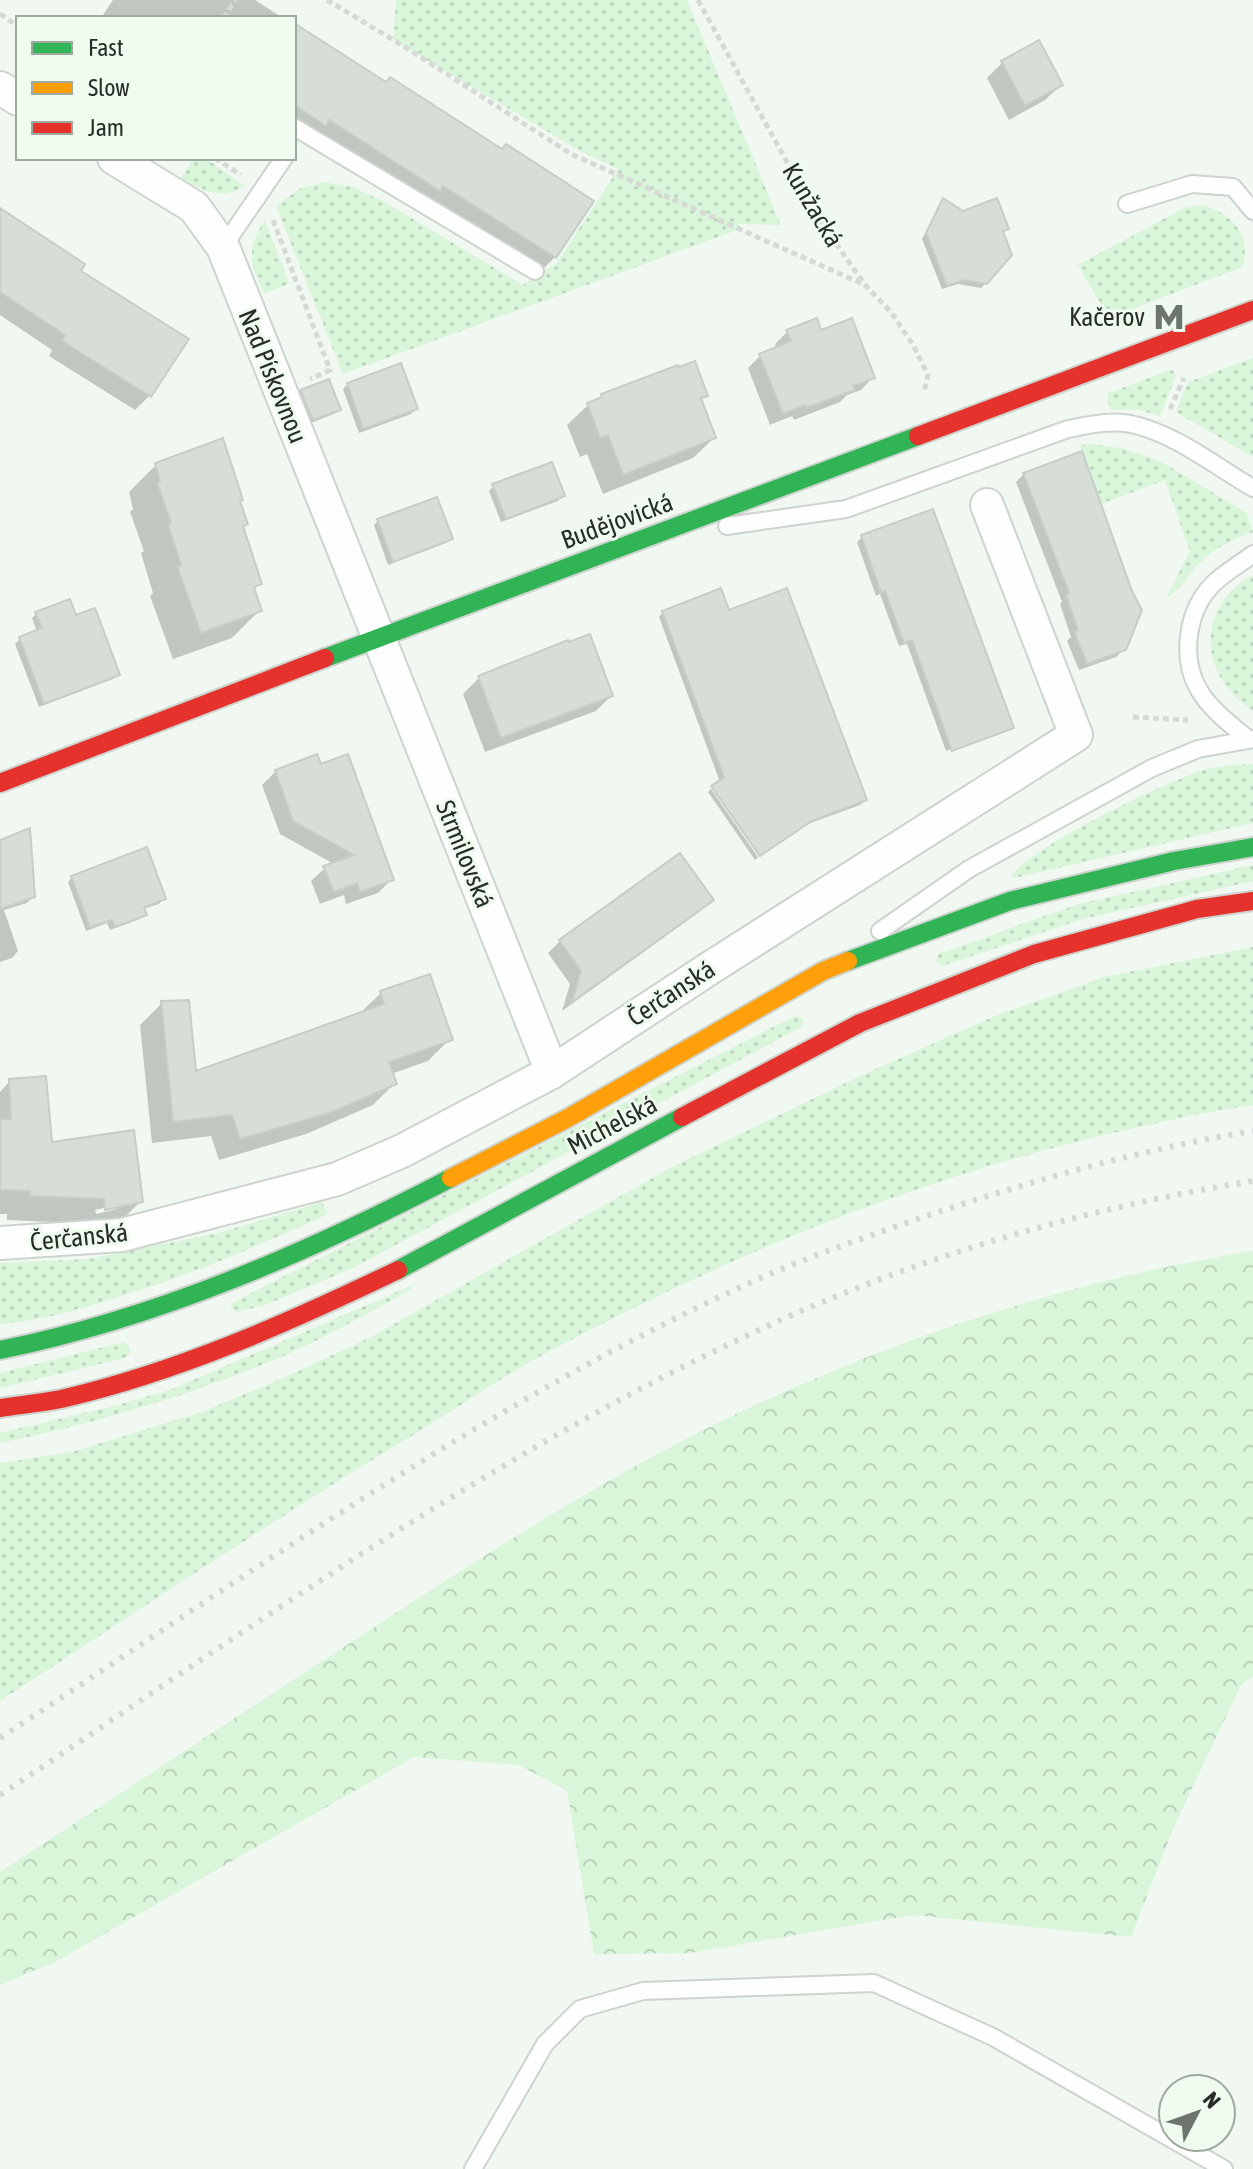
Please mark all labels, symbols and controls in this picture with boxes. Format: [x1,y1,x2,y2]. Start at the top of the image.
legend [16,16,296,160]
text: Fast [88,34,124,61]
text: Slow [88,74,130,101]
text: Jam [88,114,124,141]
street label: Kunžacká [776,158,850,252]
metro station icon: Kačerov [1152,300,1186,334]
place label: Kačerov [1069,302,1145,332]
street label: Nad Pískovnou [233,305,313,447]
street label: Budějovická [557,487,677,555]
street label: Strmilovská [430,796,500,912]
street label: Čerčanská [622,954,720,1032]
street label: Michelská [562,1089,662,1161]
street label: Čerčanská [29,1217,129,1257]
north arrow [1157,2073,1237,2153]
text: N [1198,2086,1226,2113]

